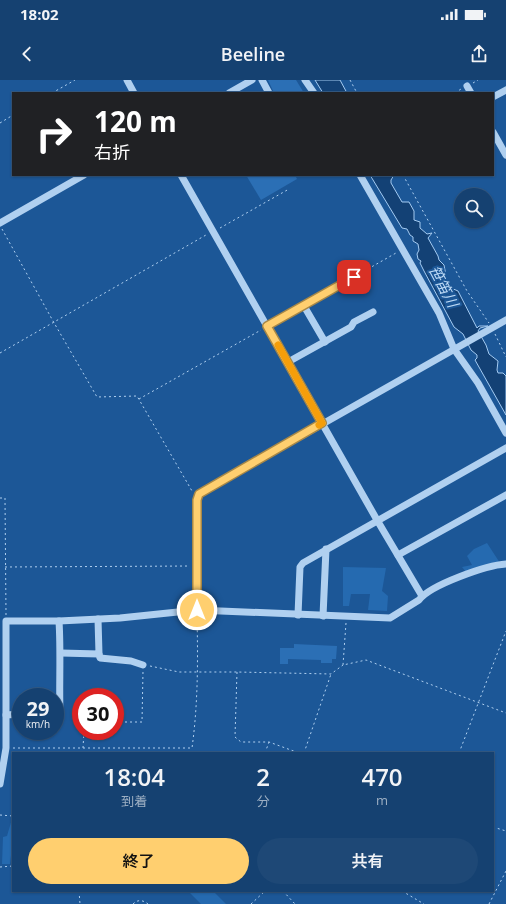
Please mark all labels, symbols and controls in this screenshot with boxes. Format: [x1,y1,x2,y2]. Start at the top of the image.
text: 18:02 [20,4,59,24]
text: Beeline [221,42,285,66]
icon: back [16,43,38,65]
icon: share [468,43,490,65]
text: 120 m [94,102,177,140]
icon: right [28,108,80,160]
text: 右折 [94,140,130,164]
map controls [454,188,494,228]
button: search [454,188,494,228]
pin [337,260,371,294]
water label: 笹笛川 [425,261,464,312]
icon: arrive [343,266,365,288]
position arrow [176,589,218,631]
speed limit sign: 30 [72,688,124,740]
text: 29 [27,695,49,722]
text: km/h [26,717,50,731]
text: 18:04 [103,760,165,793]
text: 2 [256,760,270,793]
text: 470 [361,760,403,793]
text: m [376,791,388,809]
text: 到着 [121,792,147,810]
text: 分 [257,792,270,810]
button: 終了 [28,838,249,884]
button: 共有 [257,838,478,884]

